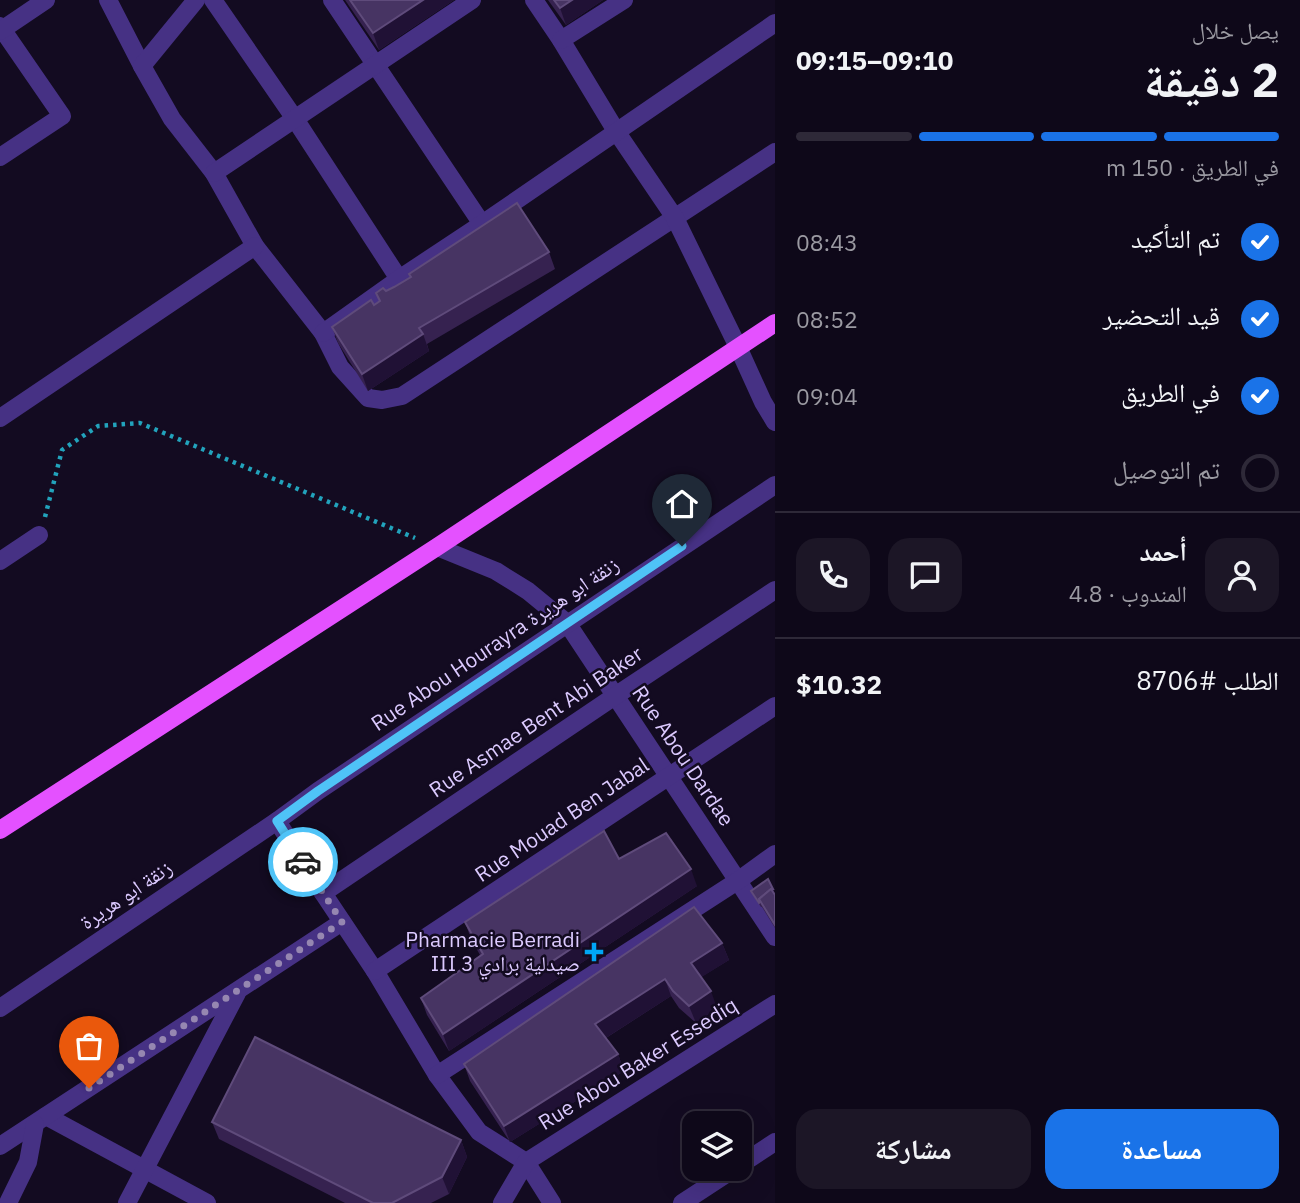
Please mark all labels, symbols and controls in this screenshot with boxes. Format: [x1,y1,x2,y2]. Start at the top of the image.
text: يصل خلال [1192,15,1279,45]
text: 09:10–09:15 [796,43,953,77]
text: 2 دقيقة [1144,50,1279,110]
text: في الطريق · 150 m [1106,152,1279,182]
text: تم التأكيد [1131,221,1220,255]
icon: check [1241,223,1279,261]
text: 08:43 [796,227,858,257]
text: قيد التحضير [1103,298,1220,332]
icon: check [1241,300,1279,338]
text: 08:52 [796,304,858,334]
text: في الطريق [1121,375,1220,409]
icon: check [1241,377,1279,415]
text: 09:04 [796,381,858,411]
text: تم التوصيل [1113,452,1220,486]
pin [652,474,712,546]
icon: home [663,485,701,523]
text: أحمد [1139,534,1187,568]
button: phone [796,538,870,612]
button: chat [888,538,962,612]
button: person [1205,538,1279,612]
street label: Rue Abou Hourayra زنقة ابو هريرة [365,550,624,737]
text: المندوب · 4.8 [1069,578,1187,608]
street label: Rue Asmae Bent Abi Baker [423,639,648,803]
text: الطلب #8706 [1136,663,1279,697]
text: $10.32 [796,667,882,701]
street label: Rue Abou Dardae [626,680,741,831]
street label: Rue Mouad Ben Jabal [469,750,654,888]
courier [268,827,338,897]
icon: car [284,843,322,881]
street label: زنقة ابو هريرة [74,853,177,935]
place label: Pharmacie Berradi III صيدلية برادي 3 [405,925,580,980]
marker: Pharmacie Berradi III صيدلية برادي 3 [586,944,602,960]
street label: Rue Abou Baker Essediq [533,990,742,1136]
pin [59,1016,119,1088]
icon: bag [70,1027,108,1065]
button: مشاركة [796,1109,1031,1189]
button: مساعدة [1045,1109,1279,1189]
map controls [682,1111,752,1181]
button: layers [682,1111,752,1181]

